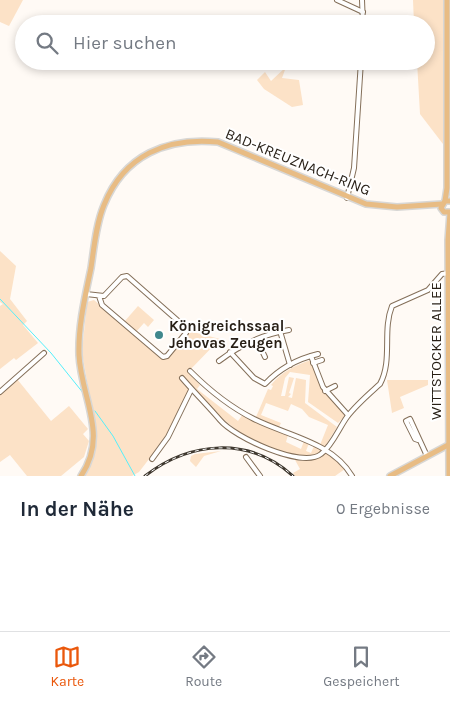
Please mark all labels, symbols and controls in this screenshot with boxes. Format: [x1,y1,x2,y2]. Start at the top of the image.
search box [15,15,435,70]
icon: search [33,29,61,57]
text: Hier suchen [73,32,176,54]
street label: BAD-KREUZNACH-RING [223,125,373,199]
street label: WITTSTOCKER ALLEE [427,282,445,420]
place label: Königreichssaal Jehovas Zeugen [169,317,284,352]
marker: Königreichssaal Jehovas Zeugen [153,329,165,341]
text: In der Nähe [20,497,134,521]
text: 0 Ergebnisse [336,499,430,518]
tab: Karte [50,643,84,690]
tab: Route [185,643,222,690]
tab: Gespeichert [323,643,400,690]

